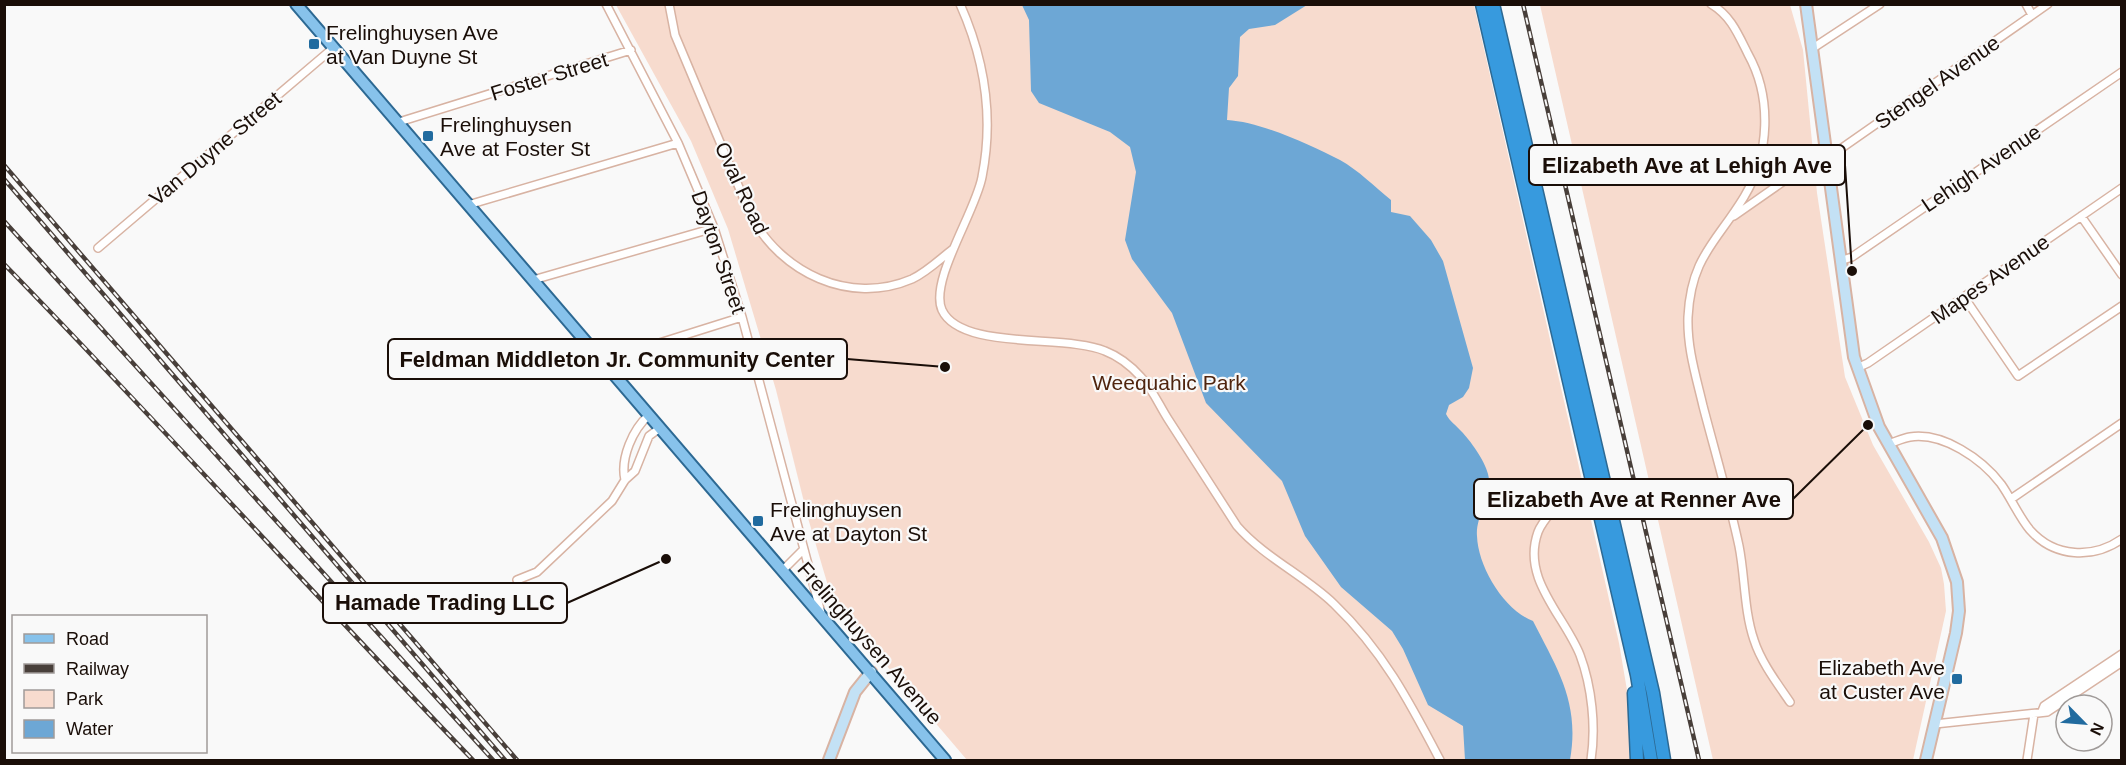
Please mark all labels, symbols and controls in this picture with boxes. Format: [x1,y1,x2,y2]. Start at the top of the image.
place label: Frelinghuysen Ave at Van Duyne St [326,21,498,68]
street label: Stengel Avenue [1870,30,2004,134]
marker: Frelinghuysen Ave at Van Duyne St [307,37,321,51]
street label: Foster Street [488,47,611,105]
street label: Van Duyne Street [145,86,285,210]
place label: Frelinghuysen Ave at Foster St [440,113,590,160]
street label: Lehigh Avenue [1917,120,2045,216]
marker: Frelinghuysen Ave at Foster St [421,129,435,143]
street label: Oval Road [711,138,773,238]
callout: Elizabeth Ave at Lehigh Ave [1529,145,1845,185]
text: Elizabeth Ave at Lehigh Ave [1542,153,1832,178]
street label: Dayton Street [687,188,751,317]
street label: Mapes Avenue [1927,230,2053,328]
callout: Feldman Middleton Jr. Community Center [388,339,847,379]
text: Feldman Middleton Jr. Community Center [399,347,835,372]
park label: Weequahic Park [1092,371,1246,394]
callout: Elizabeth Ave at Renner Ave [1474,479,1793,519]
text: Elizabeth Ave at Renner Ave [1487,487,1781,512]
place label: Frelinghuysen Ave at Dayton St [770,498,927,545]
marker: Frelinghuysen Ave at Dayton St [751,514,765,528]
street label: Frelinghuysen Avenue [793,557,947,729]
callout: Hamade Trading LLC [323,583,567,623]
text: Hamade Trading LLC [335,590,555,615]
legend [12,615,207,753]
text: Road [66,629,109,649]
place label: Elizabeth Ave at Custer Ave [1818,656,1945,703]
text: Railway [66,659,129,679]
marker: Elizabeth Ave at Custer Ave [1950,672,1964,686]
text: Park [66,689,104,709]
north arrow [2054,693,2114,753]
text: Water [66,719,113,739]
text: N [2087,720,2107,738]

